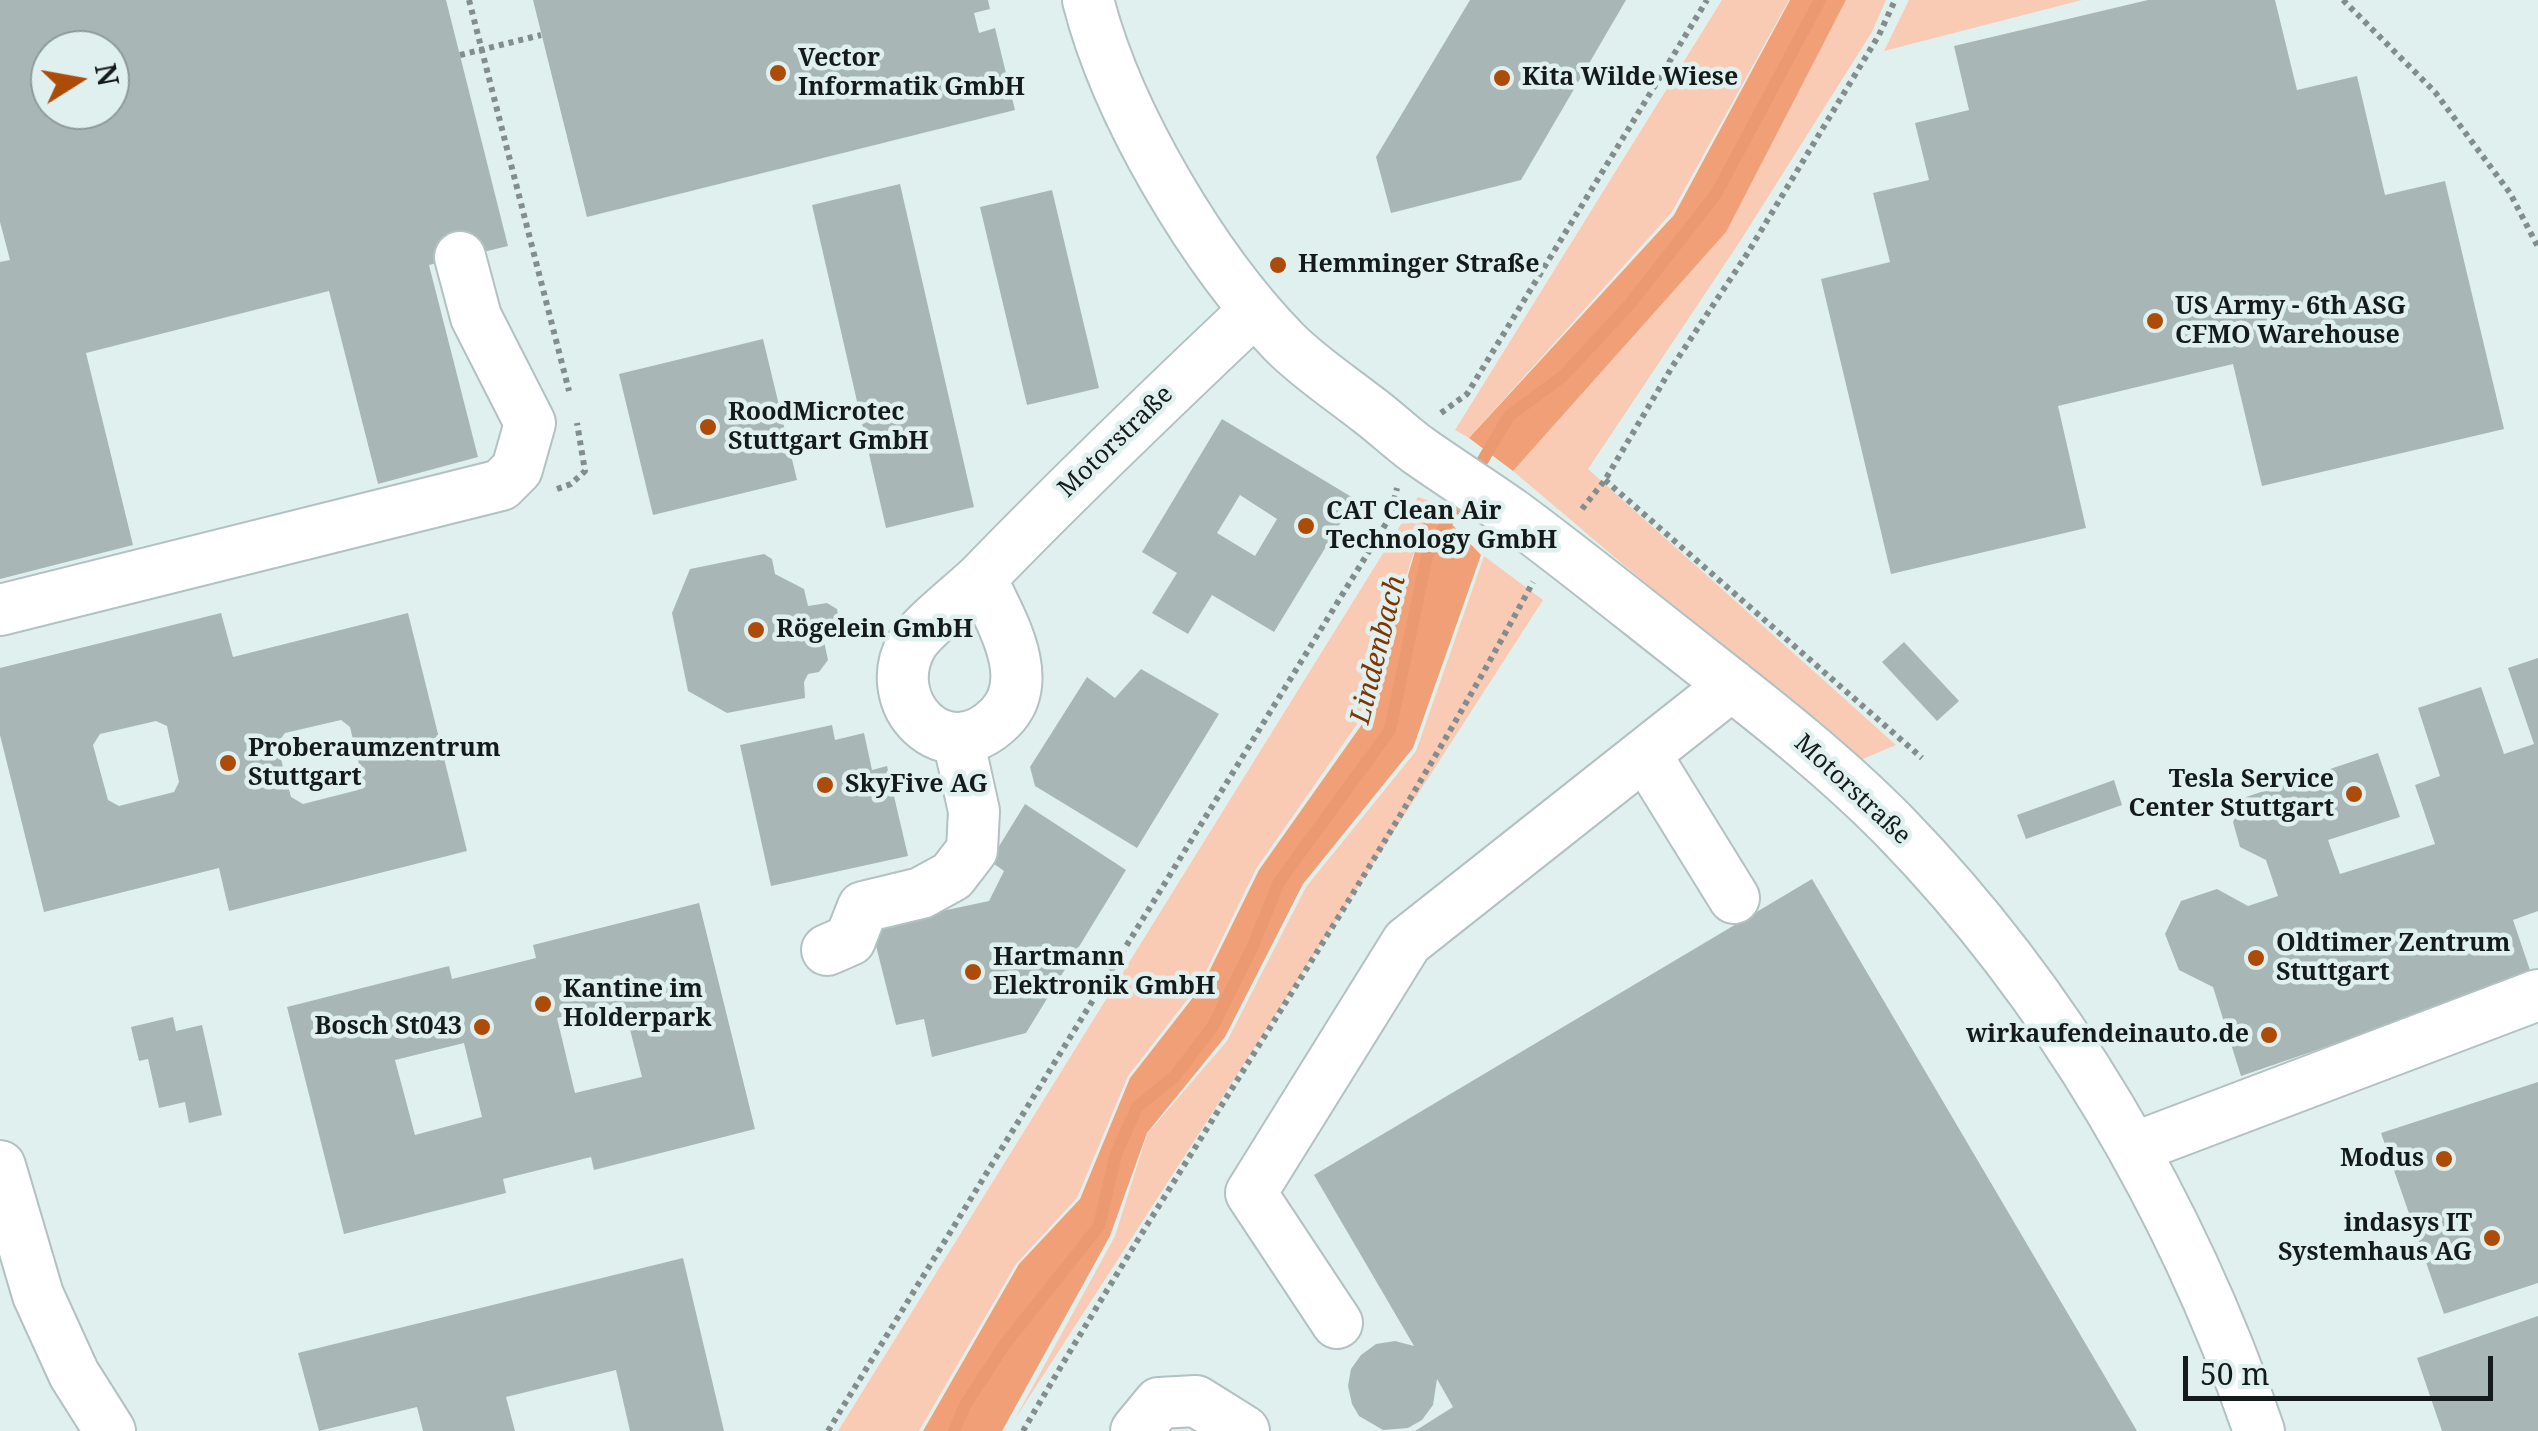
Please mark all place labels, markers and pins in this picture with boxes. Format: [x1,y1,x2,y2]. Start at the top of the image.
place label: Vector Informatik GmbH [798,44,1025,103]
marker: Vector Informatik GmbH [767,62,789,84]
place label: Kita Wilde Wiese [1522,63,1738,93]
marker: Kita Wilde Wiese [1491,67,1513,89]
place label: Hemminger Straße [1298,250,1540,280]
marker: Hemminger Straße [1267,254,1289,276]
place label: US Army - 6th ASG CFMO Warehouse [2175,292,2406,351]
marker: US Army - 6th ASG CFMO Warehouse [2144,310,2166,332]
place label: RoodMicrotec Stuttgart GmbH [728,398,929,457]
marker: RoodMicrotec Stuttgart GmbH [697,416,719,438]
place label: CAT Clean Air Technology GmbH [1326,497,1557,556]
marker: CAT Clean Air Technology GmbH [1295,515,1317,537]
place label: Rögelein GmbH [776,615,973,645]
marker: Rögelein GmbH [745,619,767,641]
place label: Proberaumzentrum Stuttgart [248,734,501,793]
marker: Proberaumzentrum Stuttgart [217,752,239,774]
place label: Tesla Service Center Stuttgart [2129,765,2334,824]
place label: SkyFive AG [845,770,988,800]
marker: SkyFive AG [814,774,836,796]
marker: Tesla Service Center Stuttgart [2343,783,2365,805]
place label: Oldtimer Zentrum Stuttgart [2276,929,2510,988]
place label: Hartmann Elektronik GmbH [993,943,1215,1002]
marker: Oldtimer Zentrum Stuttgart [2245,947,2267,969]
marker: Hartmann Elektronik GmbH [962,961,984,983]
place label: Kantine im Holderpark [563,975,711,1034]
marker: Kantine im Holderpark [532,993,554,1015]
place label: Bosch St043 [315,1012,462,1042]
marker: Bosch St043 [471,1016,493,1038]
place label: wirkaufendeinauto.de [1966,1020,2249,1050]
marker: wirkaufendeinauto.de [2258,1024,2280,1046]
place label: Modus [2340,1144,2424,1174]
marker: Modus [2433,1148,2455,1170]
place label: indasys IT Systemhaus AG [2278,1209,2472,1268]
marker: indasys IT Systemhaus AG [2481,1227,2503,1249]

